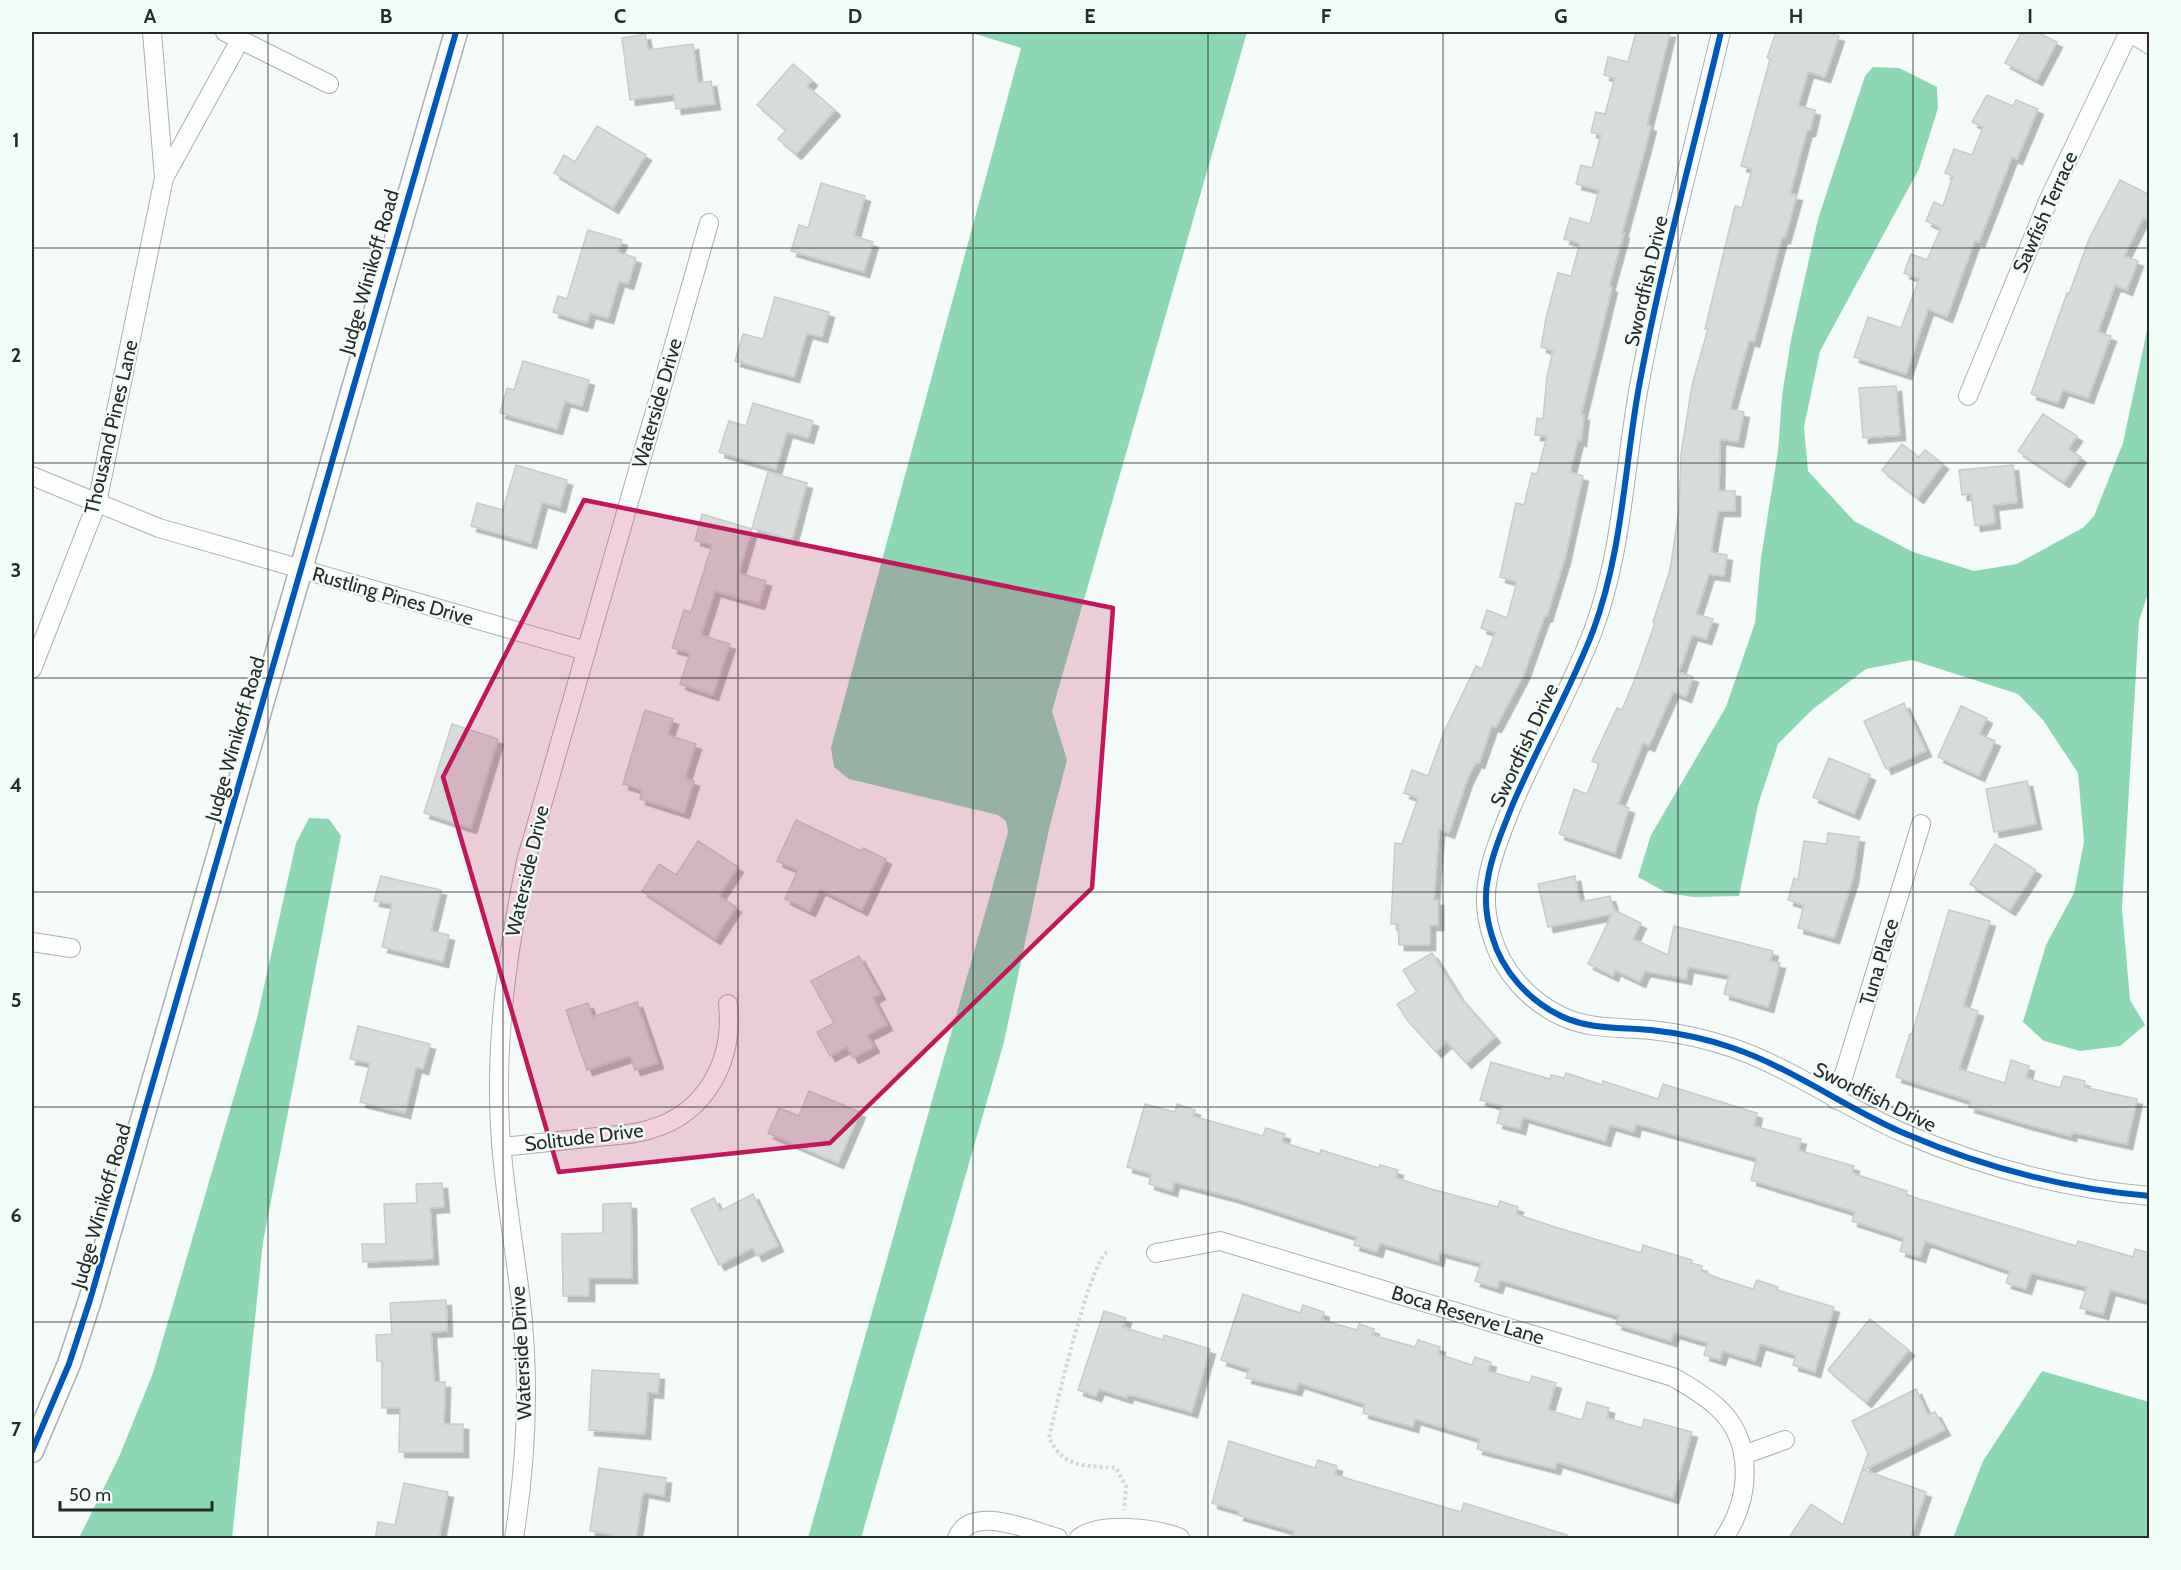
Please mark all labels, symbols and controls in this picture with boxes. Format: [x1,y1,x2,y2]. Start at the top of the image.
text: A [144,4,157,28]
text: B [380,4,392,28]
text: C [614,4,626,28]
text: D [848,4,862,28]
text: E [1084,4,1096,28]
text: F [1321,4,1332,28]
text: G [1554,4,1568,28]
text: H [1789,4,1803,28]
text: I [2027,4,2033,28]
text: 1 [12,128,20,152]
street label: Sawfish Terrace [2007,147,2083,277]
street label: Judge Winikoff Road [334,187,404,358]
street label: Swordfish Drive [1619,213,1673,349]
street label: Waterside Drive [627,335,687,471]
street label: Thousand Pines Lane [79,337,143,517]
text: 2 [11,343,21,367]
text: 3 [11,558,21,582]
street label: Rustling Pines Drive [310,562,476,630]
street label: Judge Winikoff Road [200,654,270,825]
street label: Swordfish Drive [1485,680,1563,810]
text: 4 [10,773,22,797]
street label: Waterside Drive [500,803,554,939]
street label: Tuna Place [1854,916,1904,1008]
text: 5 [11,988,21,1012]
street label: Swordfish Drive [1810,1057,1940,1137]
street label: Solitude Drive [523,1118,645,1156]
street label: Judge Winikoff Road [66,1121,136,1292]
text: 6 [10,1203,22,1227]
street label: Boca Reserve Lane [1389,1280,1547,1350]
street label: Waterside Drive [506,1285,536,1421]
text: 7 [11,1417,22,1441]
scale bar [60,1474,212,1512]
text: 50 m [69,1484,111,1506]

